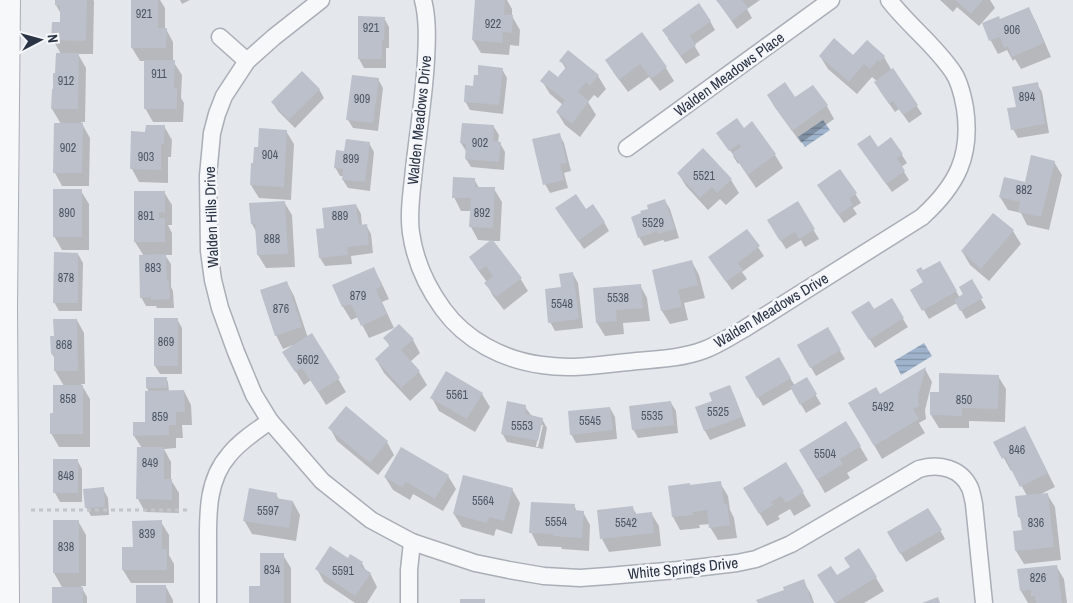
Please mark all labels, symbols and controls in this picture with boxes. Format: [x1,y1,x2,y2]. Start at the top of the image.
house number: 921 [136,6,153,22]
north arrow [15,15,65,65]
house number: 922 [485,16,501,32]
house number: 921 [363,20,380,36]
house number: 906 [1004,22,1020,38]
street label: Walden Meadows Place [670,27,788,121]
text: N [44,34,62,44]
street label: Walden Meadows Drive [402,54,436,186]
house number: 911 [151,66,167,82]
house number: 912 [58,73,74,89]
house number: 894 [1019,89,1036,105]
house number: 909 [354,91,370,107]
house number: 902 [472,135,488,151]
house number: 902 [60,140,76,156]
house number: 904 [262,147,279,163]
house number: 903 [138,149,154,165]
house number: 899 [343,151,359,167]
street label: Walden Hills Drive [199,166,223,268]
house number: 5521 [693,168,715,184]
house number: 882 [1016,182,1032,198]
house number: 890 [59,205,75,221]
house number: 892 [474,205,490,221]
house number: 891 [138,208,155,224]
house number: 889 [332,208,348,224]
house number: 5529 [642,215,664,231]
house number: 888 [264,231,280,247]
house number: 883 [145,260,161,276]
street label: Walden Meadows Drive [710,267,832,353]
house number: 878 [58,270,74,286]
house number: 879 [350,288,366,304]
house number: 5538 [607,290,629,306]
house number: 5548 [551,296,573,312]
house number: 876 [273,301,289,317]
house number: 869 [158,334,174,350]
house number: 868 [56,337,72,353]
house number: 5602 [297,352,319,368]
house number: 5561 [446,387,468,403]
house number: 858 [60,391,76,407]
house number: 850 [956,392,972,408]
house number: 5492 [872,399,894,415]
house number: 5525 [707,404,729,420]
house number: 5535 [641,408,663,424]
house number: 859 [152,409,168,425]
house number: 5545 [579,413,601,429]
house number: 5553 [511,418,533,434]
house number: 846 [1009,442,1025,458]
house number: 5504 [814,446,836,462]
house number: 849 [142,455,158,471]
house number: 848 [58,468,74,484]
house number: 5564 [472,493,494,509]
house number: 5597 [257,503,279,519]
house number: 5554 [545,514,567,530]
house number: 5542 [615,515,637,531]
house number: 836 [1028,515,1044,531]
house number: 839 [139,526,155,542]
house number: 838 [58,539,74,555]
street label: White Springs Drive [627,552,739,584]
house number: 834 [264,562,281,578]
house number: 5591 [332,563,354,579]
house number: 826 [1030,570,1046,586]

